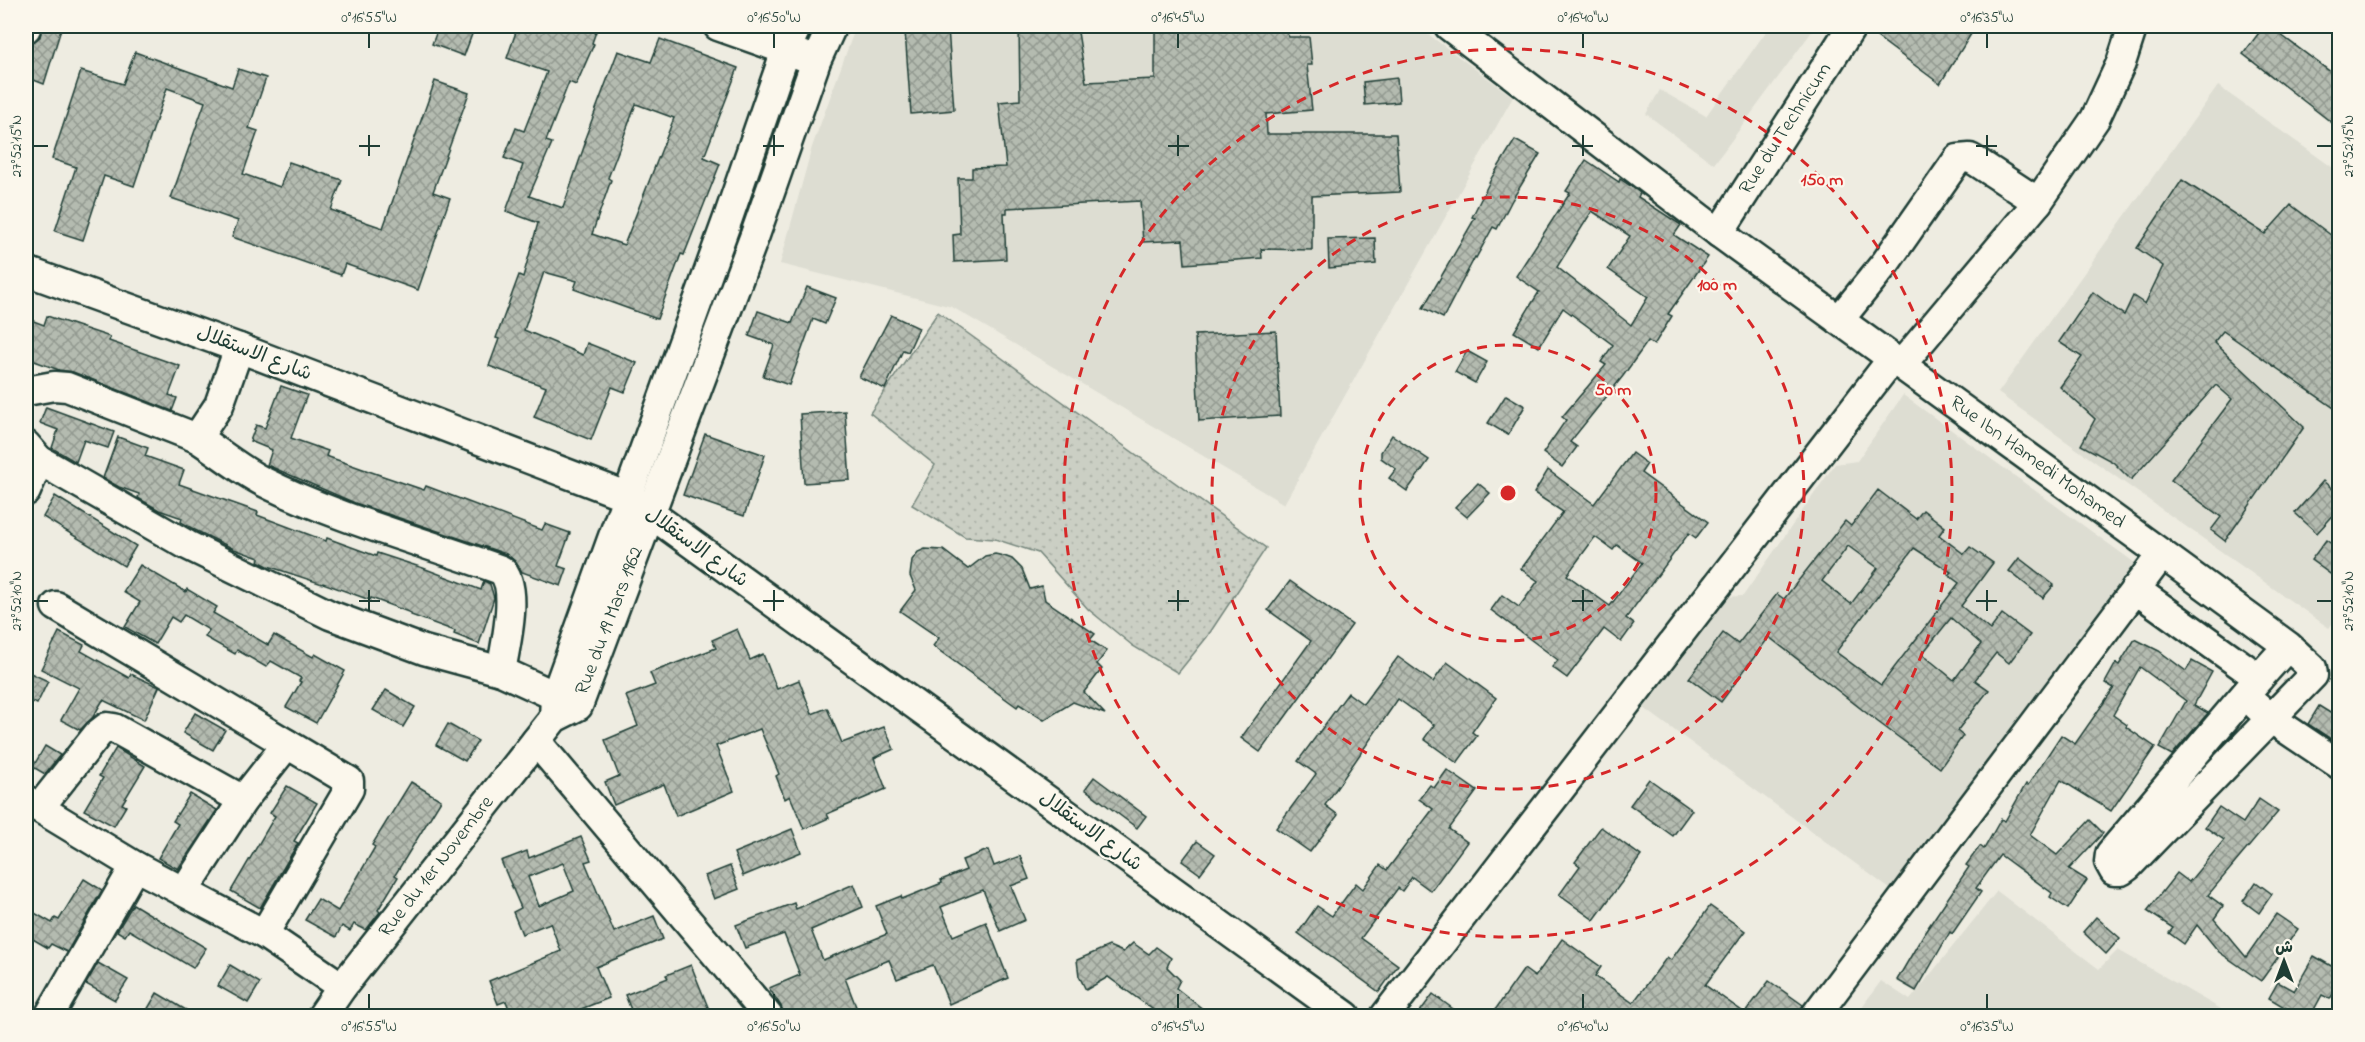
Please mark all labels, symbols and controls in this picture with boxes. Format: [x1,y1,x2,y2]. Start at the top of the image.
text: 0°16'55"W [341,7,397,29]
text: 0°16'50"W [747,7,801,29]
text: 0°16'45"W [1151,7,1205,29]
text: 0°16'40"W [1557,7,1609,29]
text: 0°16'35"W [1960,7,2014,29]
street label: Rue du Technicum [1732,57,1840,201]
text: 27°52'15"N [6,115,28,177]
text: 27°52'15"N [2338,115,2360,177]
text: 150 m [1801,168,1843,194]
text: 100 m [1697,273,1737,299]
street label: شارع الاستقلال [192,319,316,389]
text: 50 m [1595,378,1631,404]
street label: Rue Ibn Hamedi Mohamed [1943,389,2131,537]
centre of rings [1498,483,1518,503]
street label: شارع الاستقلال [638,501,754,595]
street label: Rue du 19 Mars 1962 [568,543,652,699]
text: 27°52'10"N [6,571,28,631]
text: 27°52'10"N [2338,571,2360,631]
street label: شارع الاستقلال [1032,785,1148,879]
street label: Rue du 1er Novembre [372,790,502,944]
north arrow [2254,931,2314,991]
text: ش [2275,936,2293,960]
text: 0°16'55"W [341,1016,397,1038]
text: 0°16'50"W [747,1016,801,1038]
text: 0°16'45"W [1151,1016,1205,1038]
text: 0°16'40"W [1557,1016,1609,1038]
text: 0°16'35"W [1960,1016,2014,1038]

